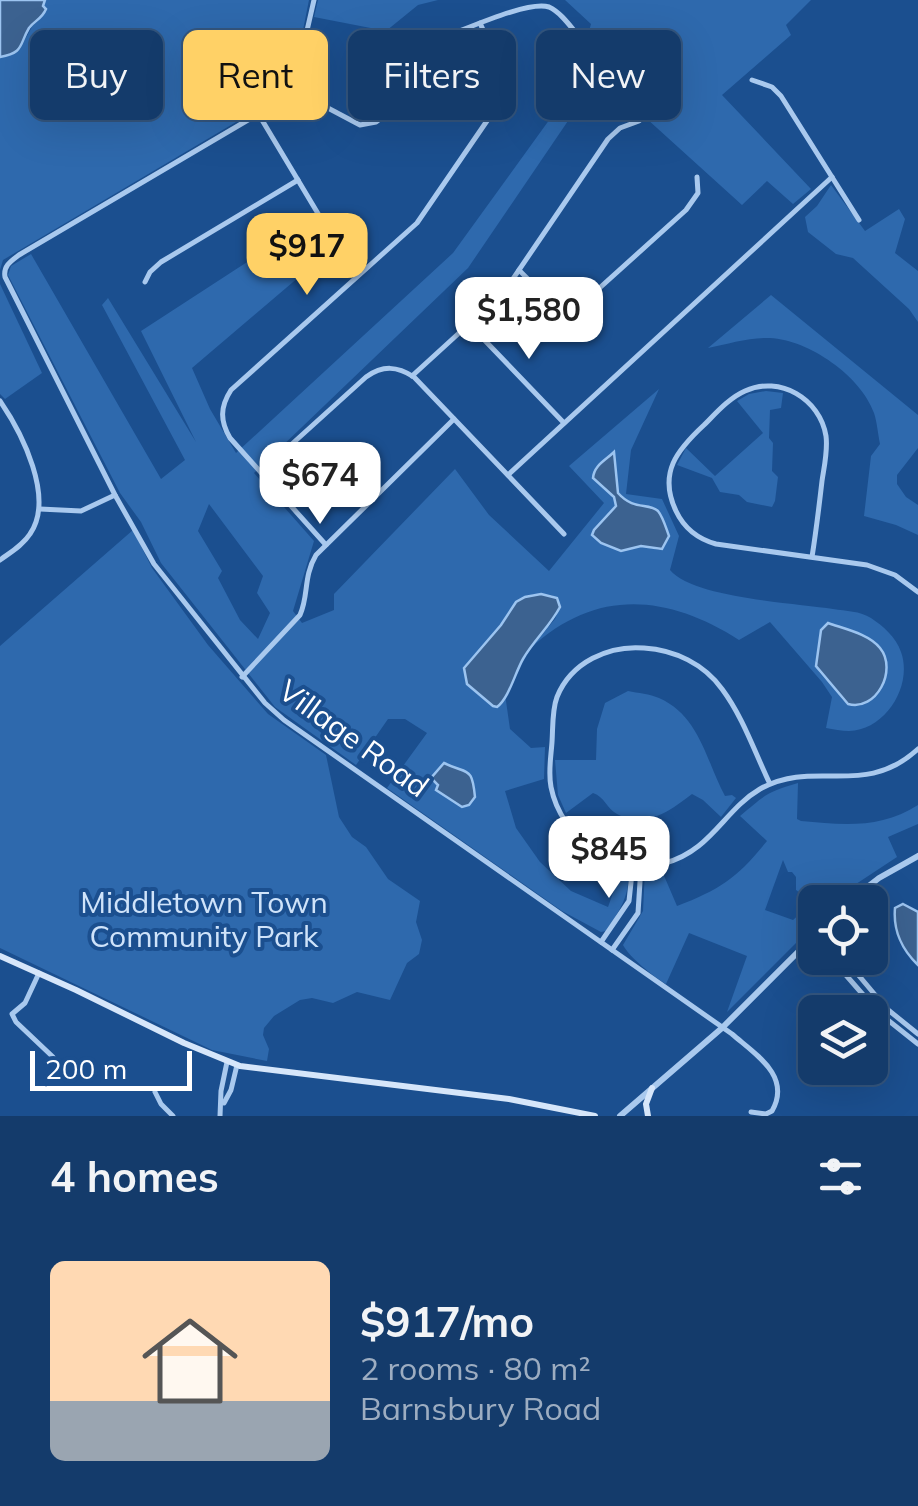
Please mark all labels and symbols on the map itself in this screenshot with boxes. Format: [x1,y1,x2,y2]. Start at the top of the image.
pin: $917 [248,213,366,298]
pin: $1,580 [448,277,610,362]
pin: $674 [261,442,379,527]
street label: Village Road [272,671,436,805]
pin: $845 [550,816,668,901]
park label: Middletown Town Community Park [80,883,328,955]
scale bar [30,1046,192,1090]

